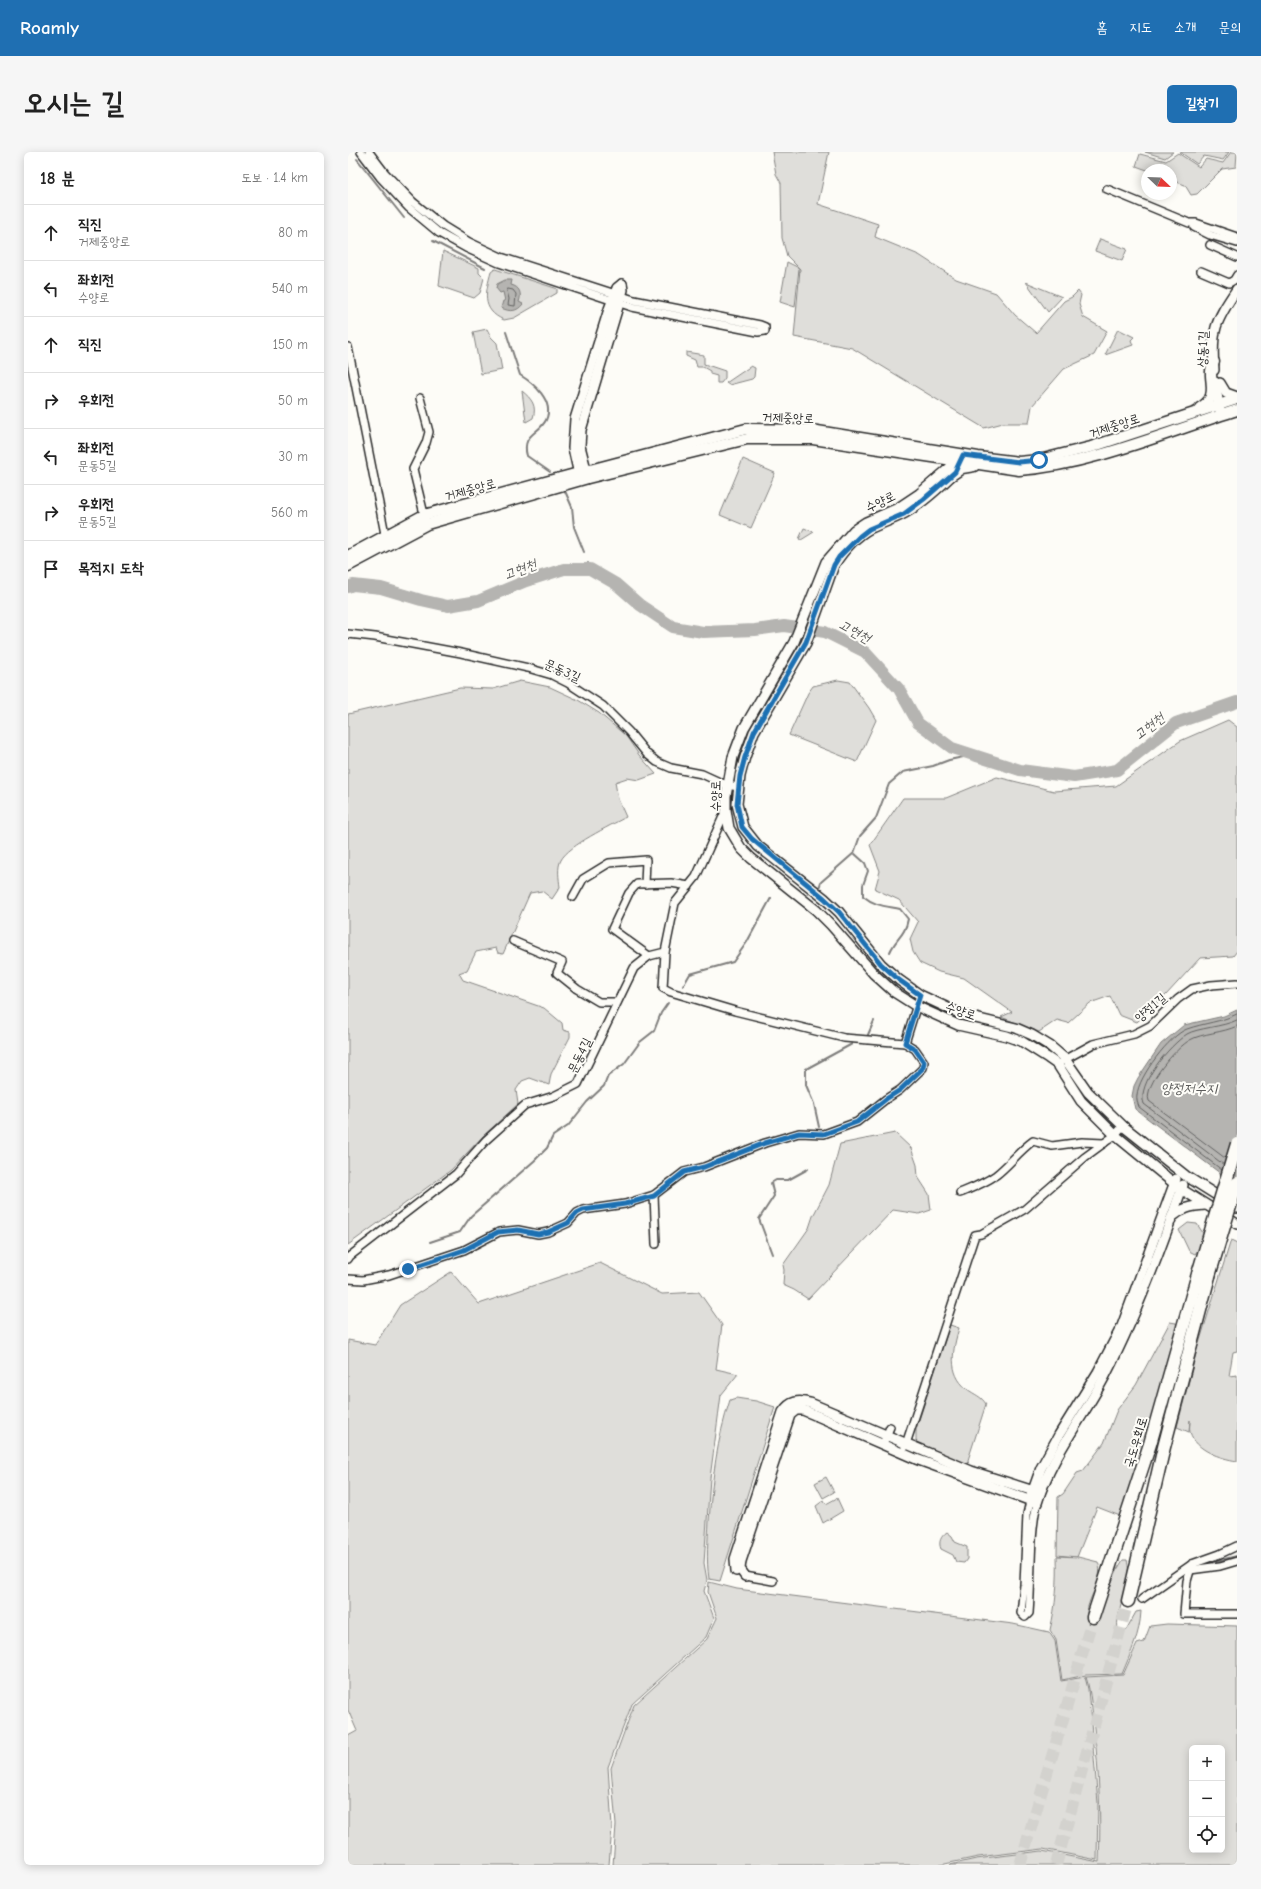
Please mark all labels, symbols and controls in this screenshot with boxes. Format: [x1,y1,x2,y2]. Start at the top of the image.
text: Roamly [20,17,79,39]
text: 홈 [1096,19,1107,36]
text: 지도 [1129,19,1152,36]
text: 소개 [1174,19,1196,36]
text: 문의 [1218,19,1241,36]
button: 길찾기 [1167,85,1237,123]
text: 오시는 길 [24,87,124,119]
north arrow [1141,164,1177,200]
text: 18 분 [40,169,75,188]
text: 도보 · 1.4 km [241,170,308,185]
text: 직진 [78,215,102,233]
icon: ahead [40,222,62,244]
text: 80 m [278,225,308,240]
text: 거제중앙로 [78,234,130,249]
text: 좌회전 [78,271,114,289]
icon: left [40,278,62,300]
text: 540 m [272,281,308,296]
text: 수양로 [78,290,109,305]
street label: 상동1길 [1194,331,1211,368]
icon: ahead [40,334,62,356]
text: 직진 [78,335,102,353]
text: 150 m [273,337,308,352]
icon: right [40,390,62,412]
text: 우회전 [78,391,114,409]
text: 50 m [278,393,308,408]
street label: 거제중앙로 [762,409,814,426]
street label: 거제중앙로 [1087,410,1141,441]
text: 좌회전 [78,439,114,457]
icon: left [40,446,62,468]
text: 30 m [278,449,308,464]
route start [1030,451,1048,469]
text: 문동5길 [78,458,116,473]
street label: 거제중앙로 [443,475,497,503]
street label: 수양로 [863,488,898,515]
text: 우회전 [78,495,114,513]
icon: right [40,502,62,524]
text: 560 m [271,505,308,520]
text: 문동5길 [78,514,116,529]
water label: 고현천 [501,555,541,583]
icon: arrive [40,558,62,580]
text: 목적지 도착 [78,559,144,577]
water label: 고현천 [836,616,875,648]
street label: 문동3길 [542,656,583,685]
water label: 고현천 [1131,708,1169,743]
street label: 수양로 [708,780,723,812]
street label: 양정1길 [1132,990,1169,1025]
street label: 수양로 [944,998,978,1023]
street label: 문동4길 [564,1035,594,1075]
water label: 양정저수지 [1161,1080,1219,1097]
route end [399,1260,417,1278]
street label: 국도우회로 [1121,1415,1150,1469]
map controls [1189,1745,1225,1853]
button: + [1189,1745,1225,1781]
button: − [1189,1781,1225,1817]
button: locate [1189,1817,1225,1853]

